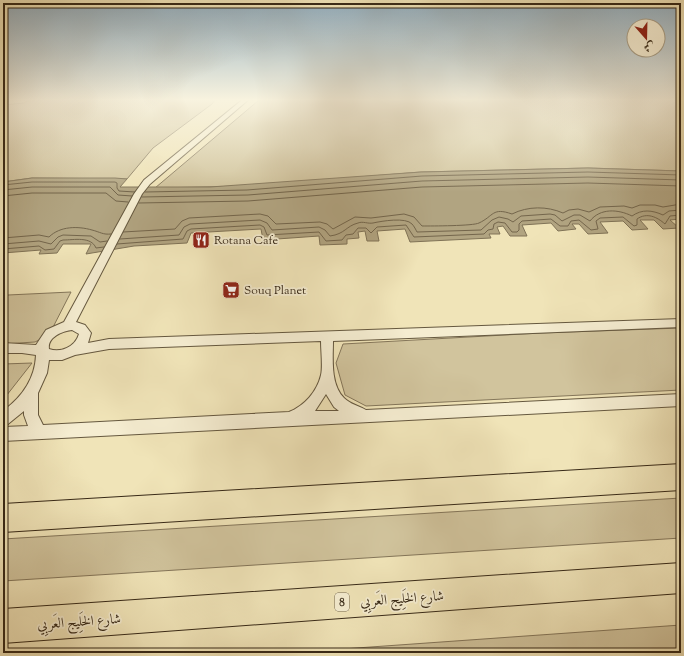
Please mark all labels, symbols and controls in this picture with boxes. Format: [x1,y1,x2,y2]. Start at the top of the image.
north arrow [626,18,666,58]
text: ش [641,37,657,56]
restaurant icon: Rotana Cafe [191,230,211,250]
place label: Rotana Cafe [214,232,279,250]
supermarket icon: Souq Planet [221,280,241,300]
place label: Souq Planet [244,282,306,300]
street label: شارع الخَلِيج العَربِي [359,585,445,614]
road number: 8 [335,593,349,611]
street label: شارع الخَلِيج العَربِي [36,608,122,637]

